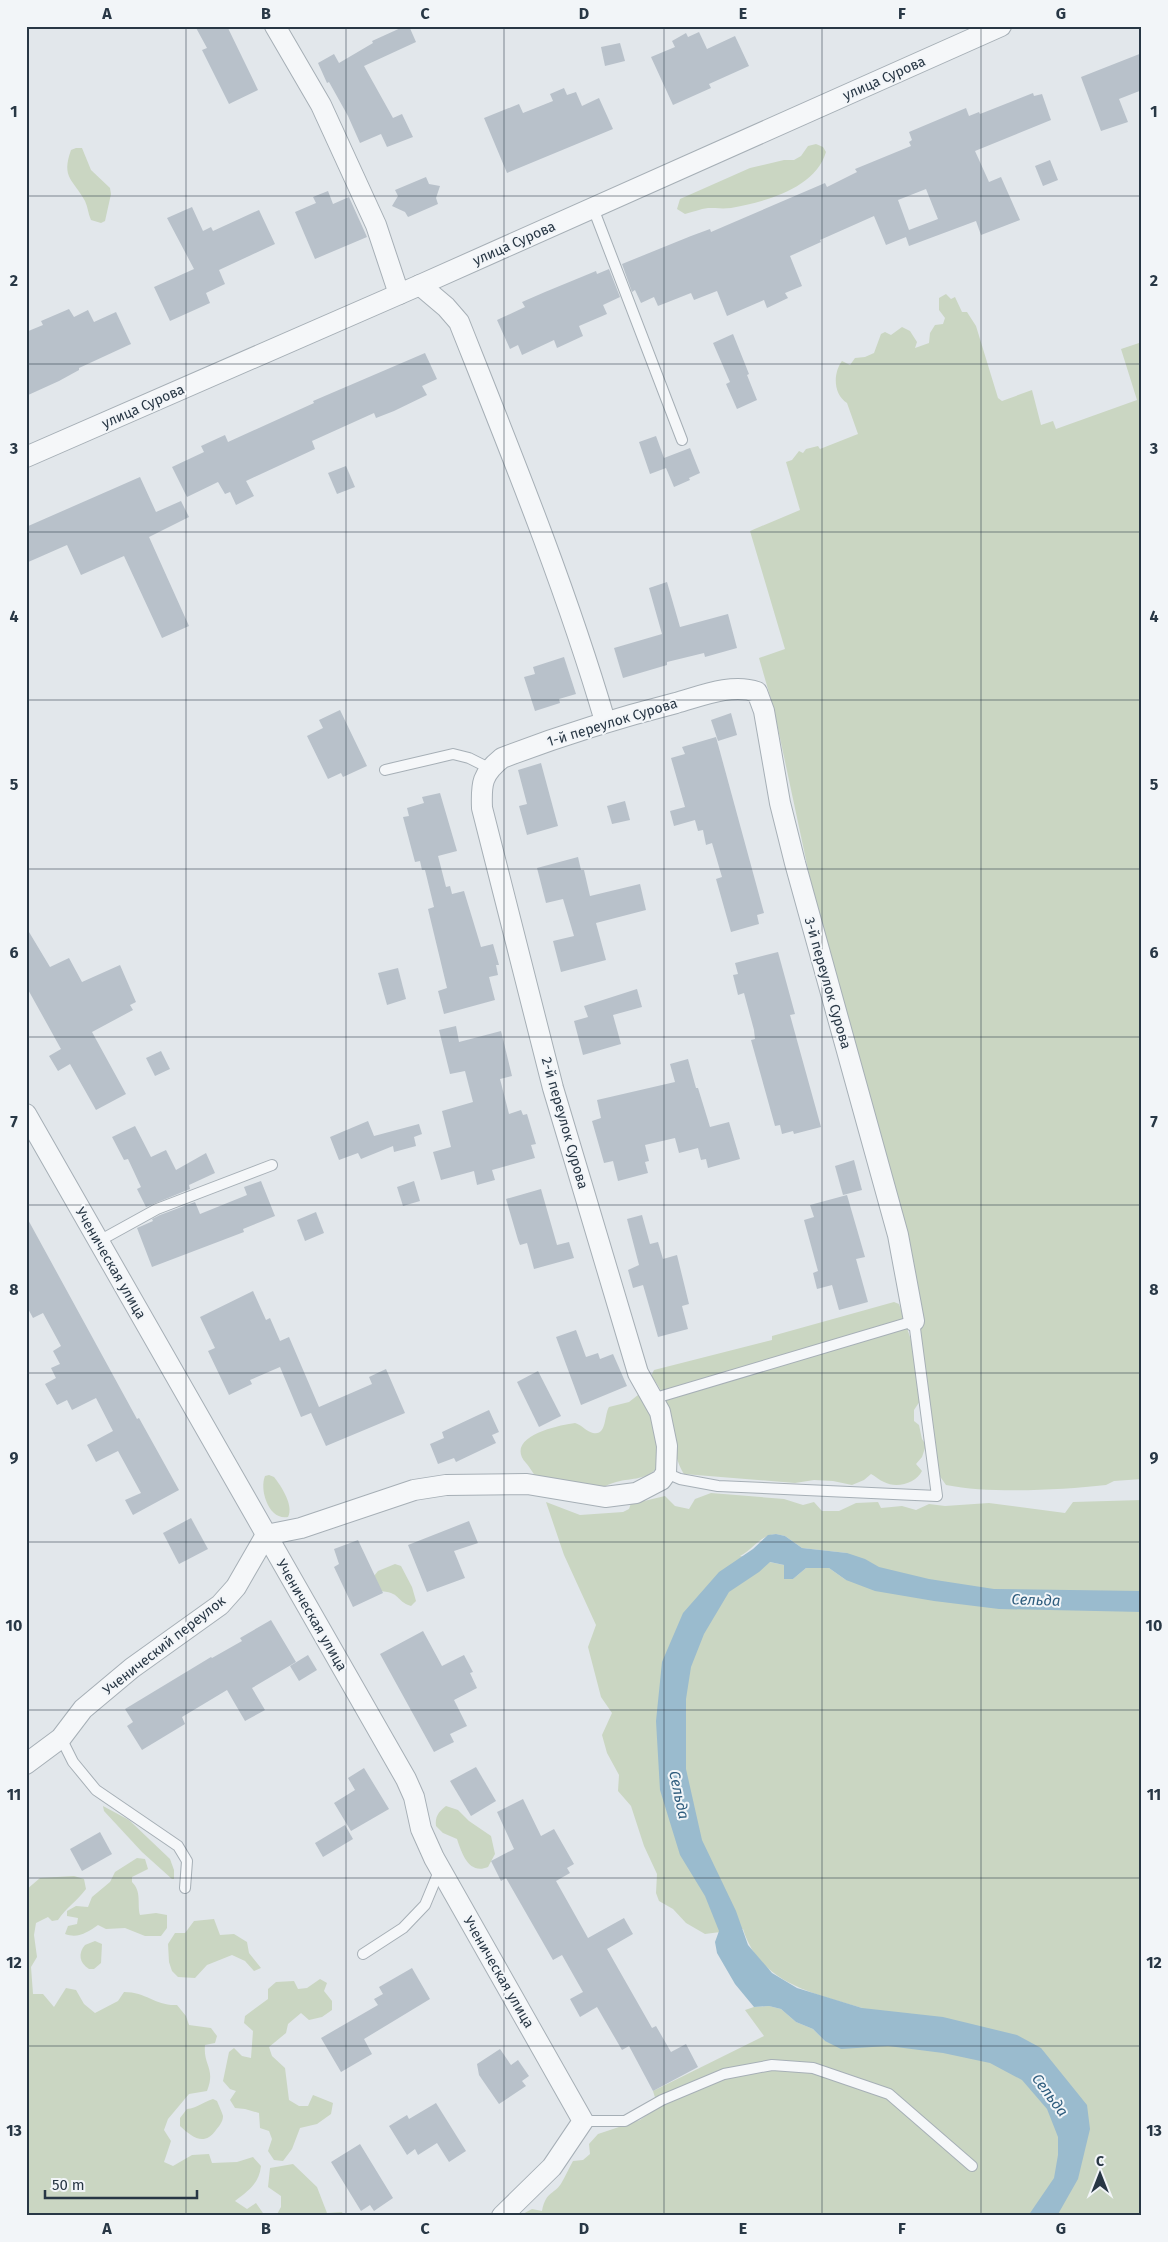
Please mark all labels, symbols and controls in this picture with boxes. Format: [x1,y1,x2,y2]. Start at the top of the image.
text: A [101,4,112,23]
text: B [261,4,271,23]
text: C [420,4,430,23]
text: D [579,4,589,23]
text: E [739,4,747,23]
text: F [898,4,906,23]
text: G [1056,4,1066,23]
street label: улица Сурова [840,53,928,104]
text: 1 [10,102,18,121]
text: 1 [1150,102,1158,121]
street label: улица Сурова [470,218,558,269]
text: 2 [10,271,18,290]
text: 2 [1150,271,1158,290]
street label: улица Сурова [99,381,187,432]
text: 3 [9,439,18,458]
text: 3 [1149,439,1158,458]
text: 4 [9,607,19,626]
text: 4 [1149,607,1159,626]
street label: 1-й переулок Сурова [545,695,679,750]
text: 5 [10,775,19,794]
text: 5 [1150,775,1159,794]
street label: 3-й переулок Сурова [801,915,854,1051]
text: 6 [9,943,19,962]
text: 6 [1149,943,1159,962]
street label: 2-й переулок Сурова [538,1055,591,1191]
text: 7 [10,1112,18,1131]
text: 7 [1150,1112,1158,1131]
street label: Ученическая улица [72,1204,150,1322]
text: 8 [9,1280,19,1299]
text: 8 [1149,1280,1159,1299]
text: 9 [10,1448,19,1467]
text: 9 [1150,1448,1159,1467]
street label: Ученическая улица [273,1556,351,1674]
water label: Сельда [1011,1590,1061,1610]
street label: Ученический переулок [100,1592,230,1699]
text: 10 [6,1616,22,1635]
text: 10 [1146,1616,1162,1635]
water label: Сельда [665,1769,693,1821]
text: 11 [7,1785,21,1804]
text: 11 [1147,1785,1161,1804]
street label: Ученическая улица [460,1913,538,2031]
text: 12 [6,1953,22,1972]
text: 12 [1146,1953,1162,1972]
water label: Сельда [1028,2070,1072,2120]
text: 13 [6,2121,22,2140]
text: 13 [1146,2121,1162,2140]
north arrow [1076,2150,1126,2200]
text: С [1096,2153,1104,2170]
scale bar [45,2167,198,2199]
text: 50 m [52,2176,85,2194]
text: A [101,2219,112,2238]
text: B [261,2219,271,2238]
text: C [420,2219,430,2238]
text: D [579,2219,589,2238]
text: E [739,2219,747,2238]
text: F [898,2219,906,2238]
text: G [1056,2219,1066,2238]

